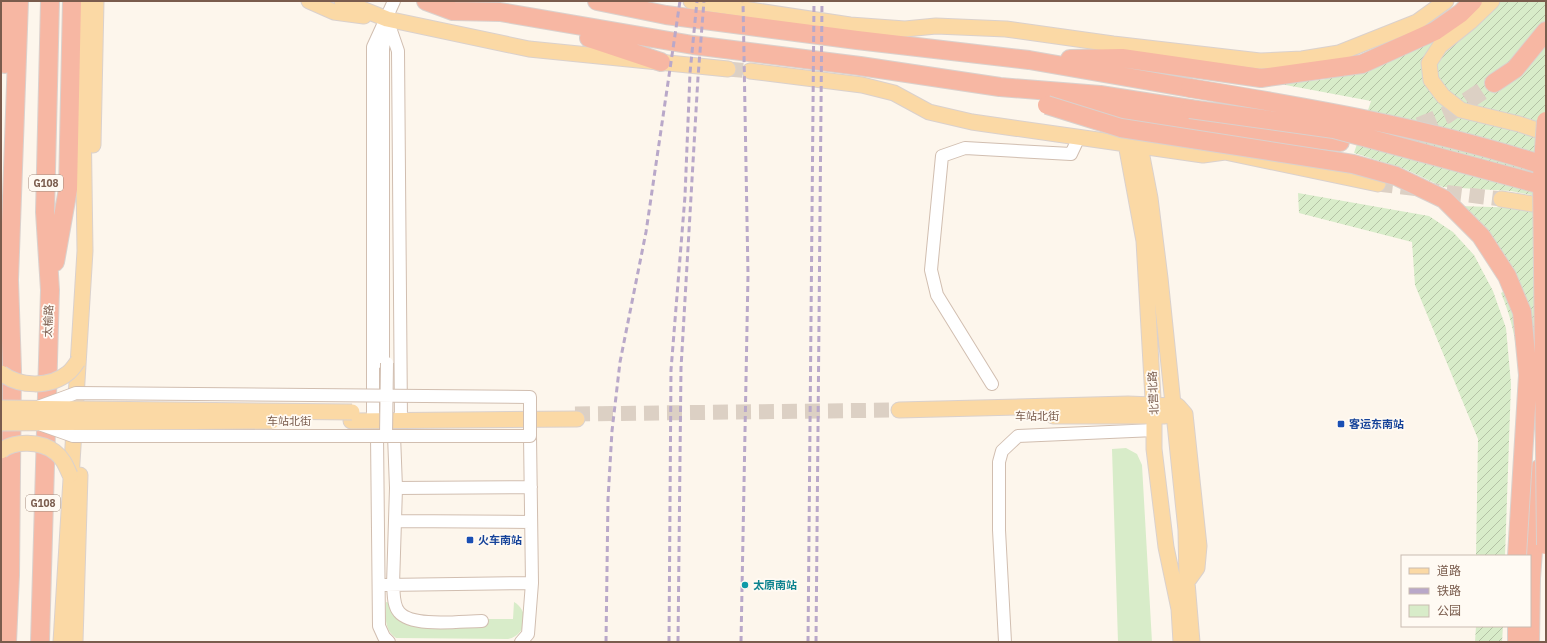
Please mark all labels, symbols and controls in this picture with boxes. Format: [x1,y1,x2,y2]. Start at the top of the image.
road number: G108 [29,175,63,191]
street label: 太榆路 [40,304,56,338]
street label: 北营北路 [1145,371,1161,415]
street label: 车站北街 [1015,409,1059,423]
street label: 车站北街 [267,414,311,428]
place label: 客运东南站 [1349,417,1404,431]
marker: 客运东南站 [1336,419,1346,429]
road number: G108 [26,495,60,511]
place label: 火车南站 [478,533,522,547]
marker: 火车南站 [465,535,475,545]
legend [1401,555,1531,627]
text: 道路 [1437,563,1461,578]
place label: 太原南站 [753,578,797,592]
marker: 太原南站 [740,580,750,590]
text: 铁路 [1437,583,1461,598]
text: 公园 [1437,603,1461,618]

